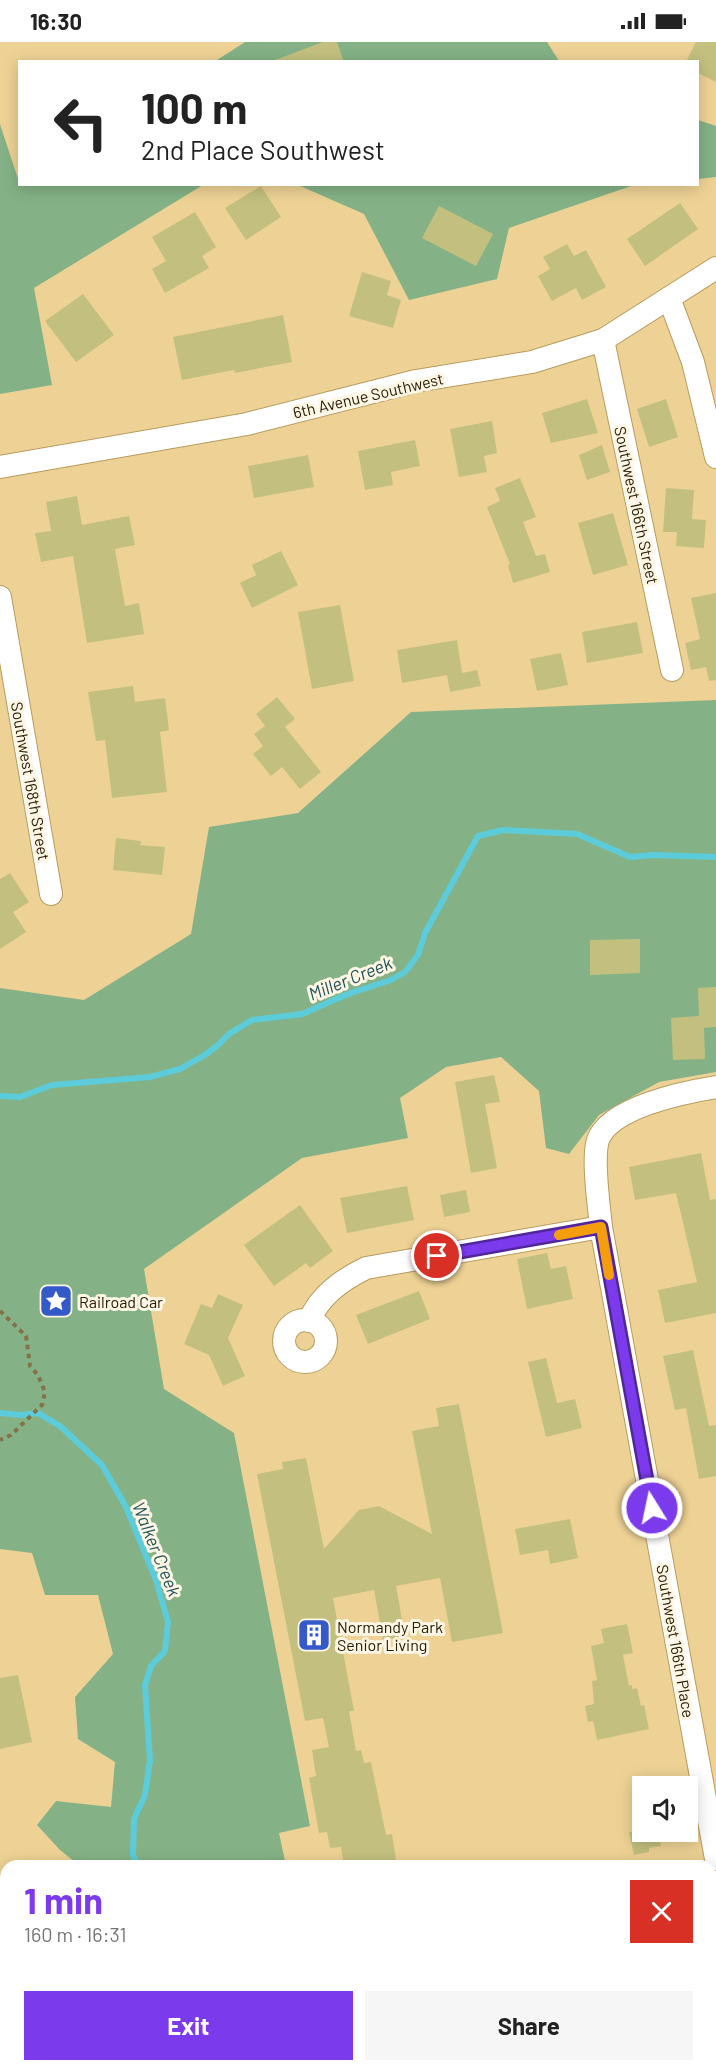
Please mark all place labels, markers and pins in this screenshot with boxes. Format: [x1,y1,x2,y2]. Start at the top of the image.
pin [411,1230,462,1281]
place icon: Railroad Car [38,1283,74,1319]
place label: Railroad Car [79,1292,163,1311]
building icon: Normandy Park Senior Living [296,1617,332,1653]
place label: Normandy Park Senior Living [337,1617,443,1654]

